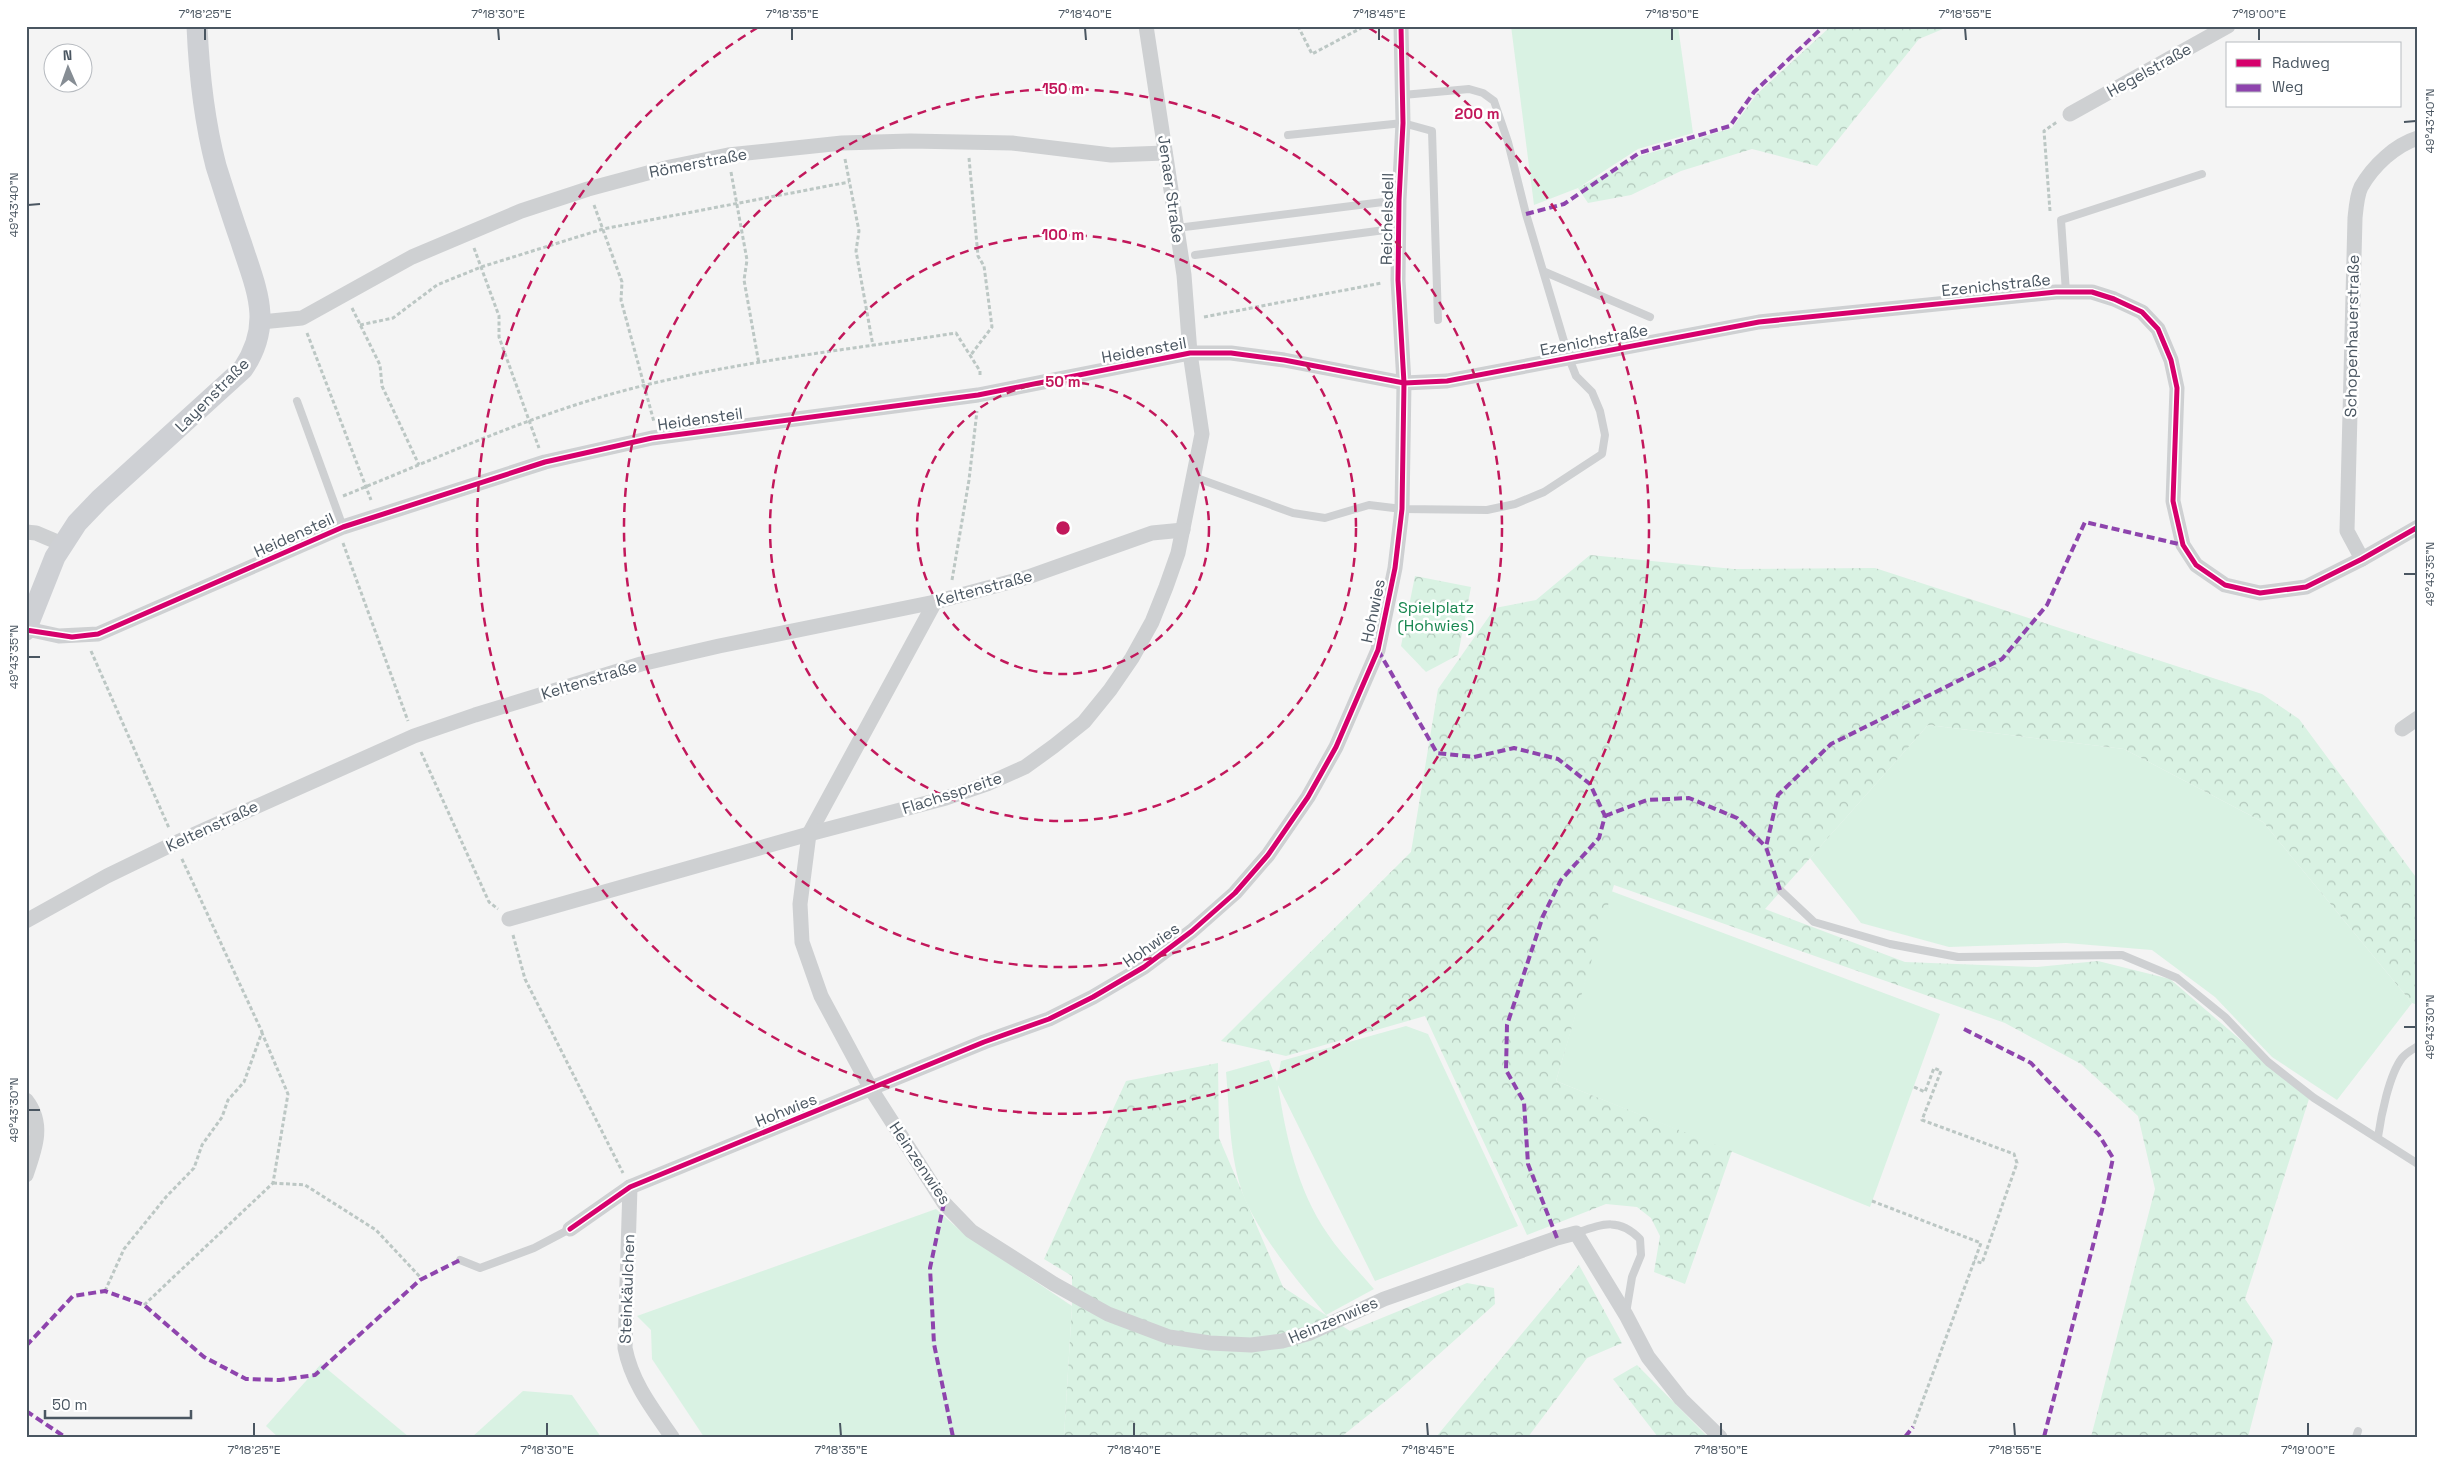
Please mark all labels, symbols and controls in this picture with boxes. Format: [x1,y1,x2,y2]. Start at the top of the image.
text: 7°18'25"E [178,6,232,22]
text: 7°18'30"E [471,6,525,22]
text: 7°18'35"E [765,6,819,22]
text: 7°18'40"E [1058,6,1112,22]
text: 7°18'45"E [1353,6,1406,22]
text: 7°18'50"E [1645,6,1699,22]
text: 7°18'55"E [1938,6,1992,22]
text: 7°19'00"E [2232,6,2286,22]
street label: Hegelstraße [2103,38,2195,102]
north arrow [42,42,92,92]
legend [2226,42,2402,108]
text: N [63,46,73,64]
text: Radweg [2272,53,2330,72]
text: Weg [2272,77,2303,96]
text: 150 m [1042,79,1084,98]
text: 49°43'40"N [2422,89,2438,153]
text: 200 m [1455,104,1499,123]
street label: Jenaer Straße [1153,134,1189,244]
street label: Römerstraße [647,143,749,183]
text: 49°43'40"N [6,173,22,237]
street label: Reichelsdell [1376,173,1398,265]
text: 100 m [1042,225,1084,244]
street label: Schopenhauerstraße [2340,254,2364,418]
street label: Ezenichstraße [1940,269,2052,301]
street label: Ezenichstraße [1538,319,1650,361]
street label: Heidensteil [1100,332,1188,368]
street label: Layenstraße [170,353,254,437]
text: 50 m [1045,372,1081,391]
street label: Heidensteil [656,403,744,435]
street label: Heidensteil [250,508,338,562]
centre of rings [1054,519,1072,537]
text: 49°43'35"N [2422,542,2438,606]
street label: Keltenstraße [933,565,1035,611]
street label: Hohwies [1356,577,1390,645]
park label: Spielplatz (Hohwies) [1398,597,1474,636]
text: 49°43'35"N [6,625,22,689]
street label: Keltenstraße [538,655,640,705]
street label: Flachsspreite [899,767,1005,819]
street label: Keltenstraße [163,796,261,856]
street label: Hohwies [1118,918,1184,972]
text: 49°43'30"N [2422,994,2438,1060]
text: 49°43'30"N [6,1077,22,1143]
street label: Hohwies [752,1088,820,1132]
street label: Heinzenwies [885,1118,955,1208]
street label: Steinkäulchen [615,1234,639,1344]
street label: Heinzenwies [1285,1292,1381,1348]
scale bar [45,1388,191,1420]
text: 50 m [52,1395,87,1414]
text: 7°18'25"E [227,1442,281,1458]
text: 7°18'30"E [520,1442,574,1458]
text: 7°18'35"E [814,1442,868,1458]
text: 7°18'40"E [1107,1442,1161,1458]
text: 7°18'45"E [1402,1442,1455,1458]
text: 7°18'50"E [1694,1442,1748,1458]
text: 7°18'55"E [1988,1442,2042,1458]
text: 7°19'00"E [2281,1442,2335,1458]

